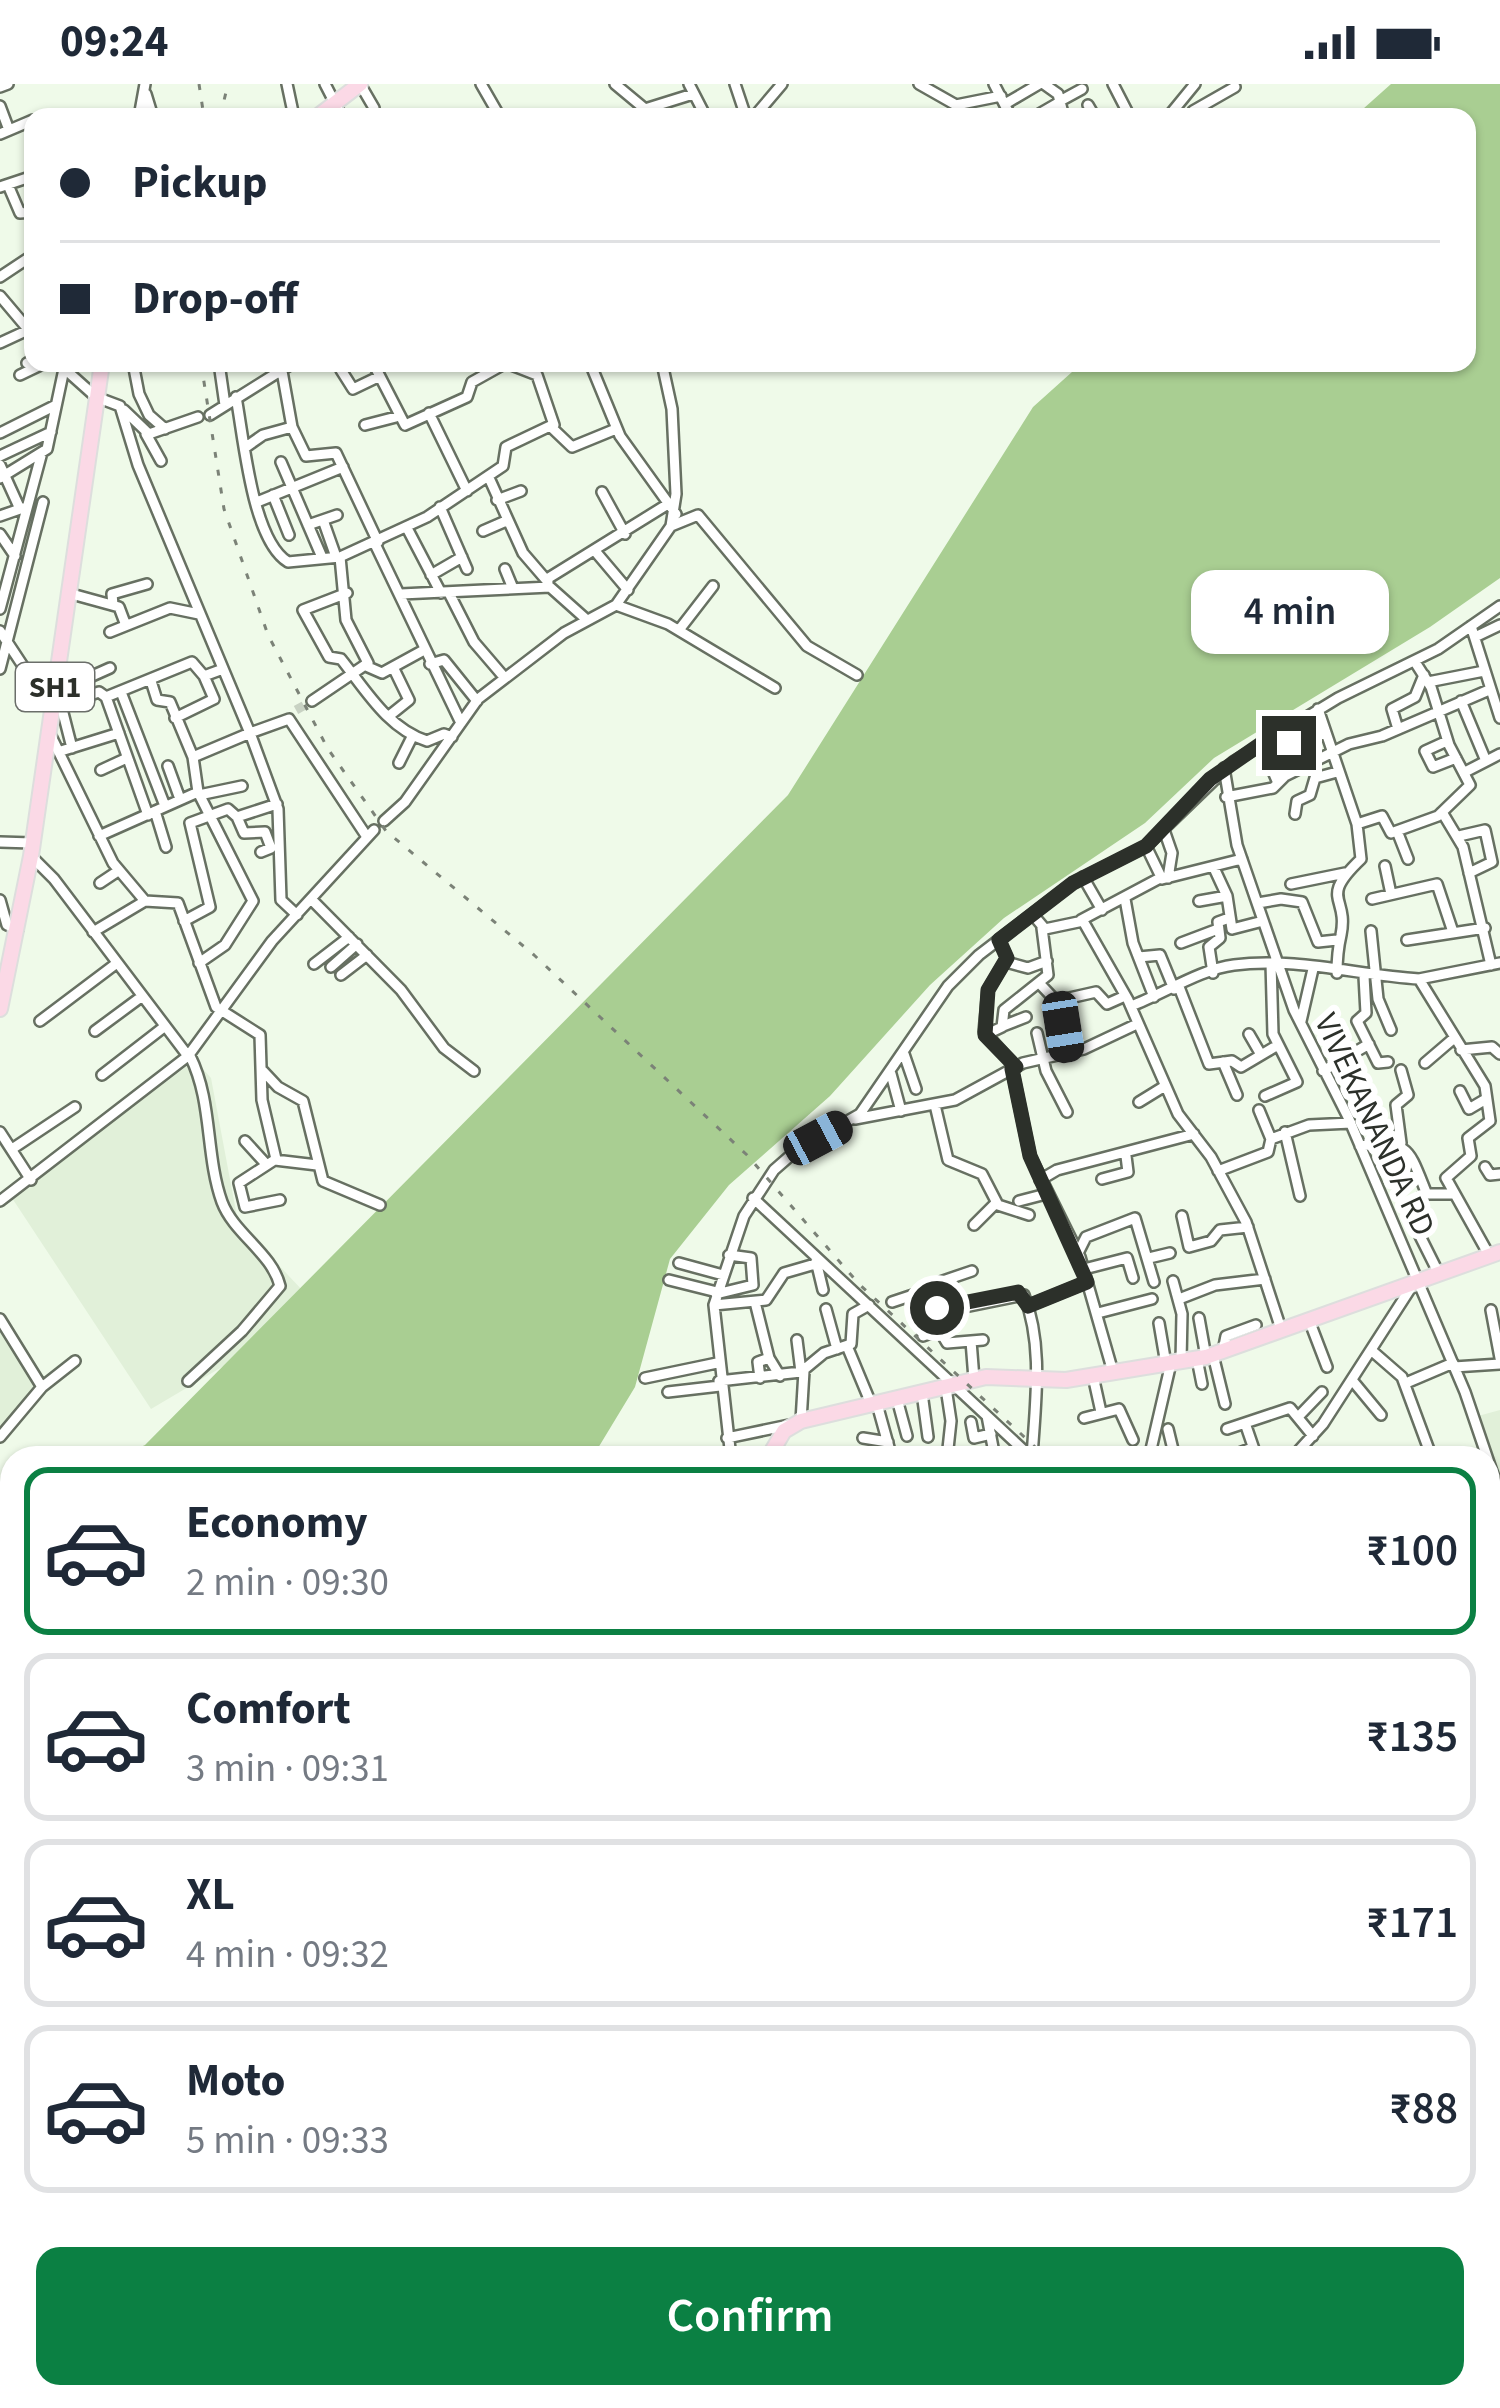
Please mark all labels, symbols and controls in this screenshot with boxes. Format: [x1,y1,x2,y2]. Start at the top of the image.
text: 09:24 [60,10,169,74]
text: Pickup [132,151,268,215]
text: Drop-off [132,267,298,331]
callout: 4 min [1190,569,1388,653]
text: 4 min [1244,584,1336,640]
road number: SH1 [16,663,94,711]
route end [1262,716,1316,770]
car [1040,989,1086,1065]
street label: VIVEKANANDA RD [1302,1006,1447,1244]
car [778,1105,858,1171]
route start [910,1281,964,1335]
text: Economy [186,1491,368,1555]
icon: car [42,1497,150,1605]
text: ₹100 [1366,1519,1458,1583]
text: 2 min · 09:30 [186,1555,389,1611]
text: Comfort [186,1677,351,1741]
icon: car [42,1683,150,1791]
text: ₹135 [1366,1705,1458,1769]
text: 3 min · 09:31 [186,1741,389,1797]
text: XL [186,1863,235,1927]
icon: car [42,1869,150,1977]
text: ₹171 [1366,1891,1458,1955]
text: 4 min · 09:32 [186,1927,389,1983]
text: Moto [186,2049,285,2113]
icon: car [42,2055,150,2163]
text: ₹88 [1389,2077,1458,2141]
text: 5 min · 09:33 [186,2113,389,2169]
button: Confirm [36,2247,1464,2385]

